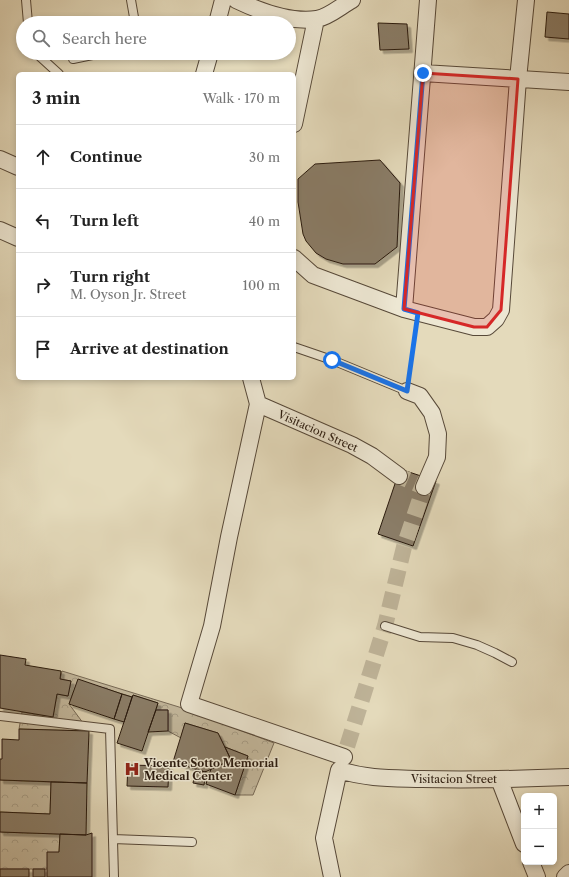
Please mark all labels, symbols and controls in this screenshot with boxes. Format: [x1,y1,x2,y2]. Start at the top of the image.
search box [16,16,296,60]
icon: search [30,27,52,49]
text: Search here [62,29,147,48]
route end [414,64,432,82]
text: 3 min [32,88,81,108]
text: Walk · 170 m [203,90,280,106]
icon: ahead [32,146,54,168]
text: Continue [70,147,142,166]
text: 30 m [249,149,280,165]
icon: left [32,210,54,232]
text: Turn left [70,211,139,230]
text: 40 m [249,213,280,229]
text: Turn right [70,267,150,286]
icon: right [32,274,54,296]
text: 100 m [242,277,280,293]
text: M. Oyson Jr. Street [70,286,186,302]
icon: arrive [32,338,54,360]
text: Arrive at destination [70,339,229,358]
route start [323,351,341,369]
street label: Visitacion Street [275,407,360,455]
place label: Vicente Sotto Memorial Medical Center [143,756,278,783]
hospital icon: Vicente Sotto Memorial Medical Center [123,760,141,778]
street label: Visitacion Street [410,772,497,786]
map controls [521,793,557,865]
button: + [521,793,557,829]
button: − [521,829,557,865]

